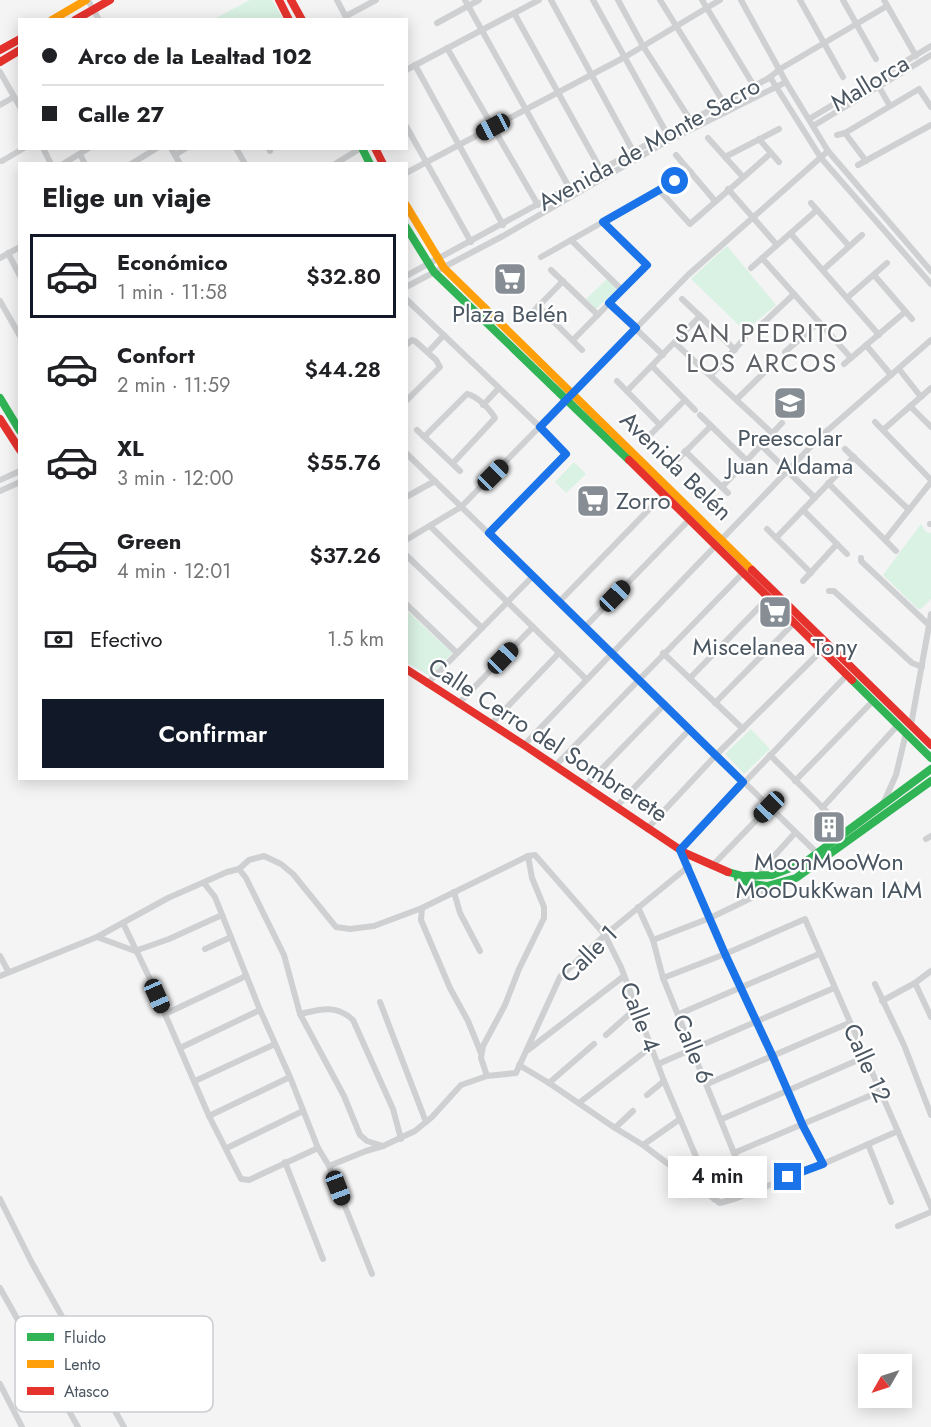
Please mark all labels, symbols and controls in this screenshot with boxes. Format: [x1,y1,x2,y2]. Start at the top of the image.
text: Arco de la Lealtad 102 [78,40,312,72]
street label: Mallorca [824,45,916,120]
street label: Avenida de Monte Sacro [531,68,766,219]
text: Calle 27 [78,98,164,130]
car [473,111,513,143]
route start [661,167,688,194]
text: Elige un viaje [42,178,211,217]
text: Económico [117,246,228,278]
icon: car [45,249,99,303]
text: $32.80 [306,260,381,292]
supermarket icon: Plaza Belén [492,261,528,297]
text: 1 min · 11:58 [117,278,228,307]
place label: Plaza Belén [452,296,568,331]
district label: SAN PEDRITO LOS ARCOS [675,314,849,382]
text: Confort [117,339,195,371]
icon: car [45,342,99,396]
text: $44.28 [304,353,381,385]
text: 2 min · 11:59 [117,371,230,400]
school or university icon: Preescolar Juan Aldama [772,385,808,421]
street label: Avenida Belén [612,403,741,528]
place label: Preescolar Juan Aldama [724,420,853,483]
text: XL [117,432,144,464]
icon: car [45,435,99,489]
text: $55.76 [307,446,381,478]
car [474,456,512,494]
text: 3 min · 12:00 [117,464,234,493]
supermarket icon: Zorro [575,483,611,519]
place label: Zorro [616,483,671,518]
text: Green [117,525,181,557]
icon: car [45,528,99,582]
text: $37.26 [309,539,381,571]
text: 4 min · 12:01 [117,557,231,586]
car [596,577,634,615]
supermarket icon: Miscelanea Tony [757,594,793,630]
icon: cash [42,623,75,656]
text: Efectivo [90,623,163,655]
text: 1.5 km [327,625,384,654]
place label: Miscelanea Tony [693,629,858,664]
car [484,639,522,677]
street label: Calle Cerro del Sombrerete [421,649,675,830]
button: Confirmar [42,699,384,768]
car [750,788,788,826]
building icon: MoonMooWon MooDukKwan IAM [811,809,847,845]
place label: MoonMooWon MooDukKwan IAM [736,844,922,907]
street label: Calle 1 [552,917,626,991]
car [141,976,173,1016]
street label: Calle 4 [611,977,670,1057]
street label: Calle 6 [664,1009,723,1089]
street label: Calle 12 [835,1018,900,1108]
callout: 4 min [668,1156,767,1198]
text: 4 min [692,1162,744,1191]
route end [774,1163,801,1190]
car [323,1168,353,1208]
legend [15,1316,213,1412]
text: Fluido [64,1326,106,1349]
text: Lento [64,1353,101,1376]
north arrow [858,1354,912,1408]
map controls [858,1354,912,1408]
text: Atasco [64,1380,109,1403]

